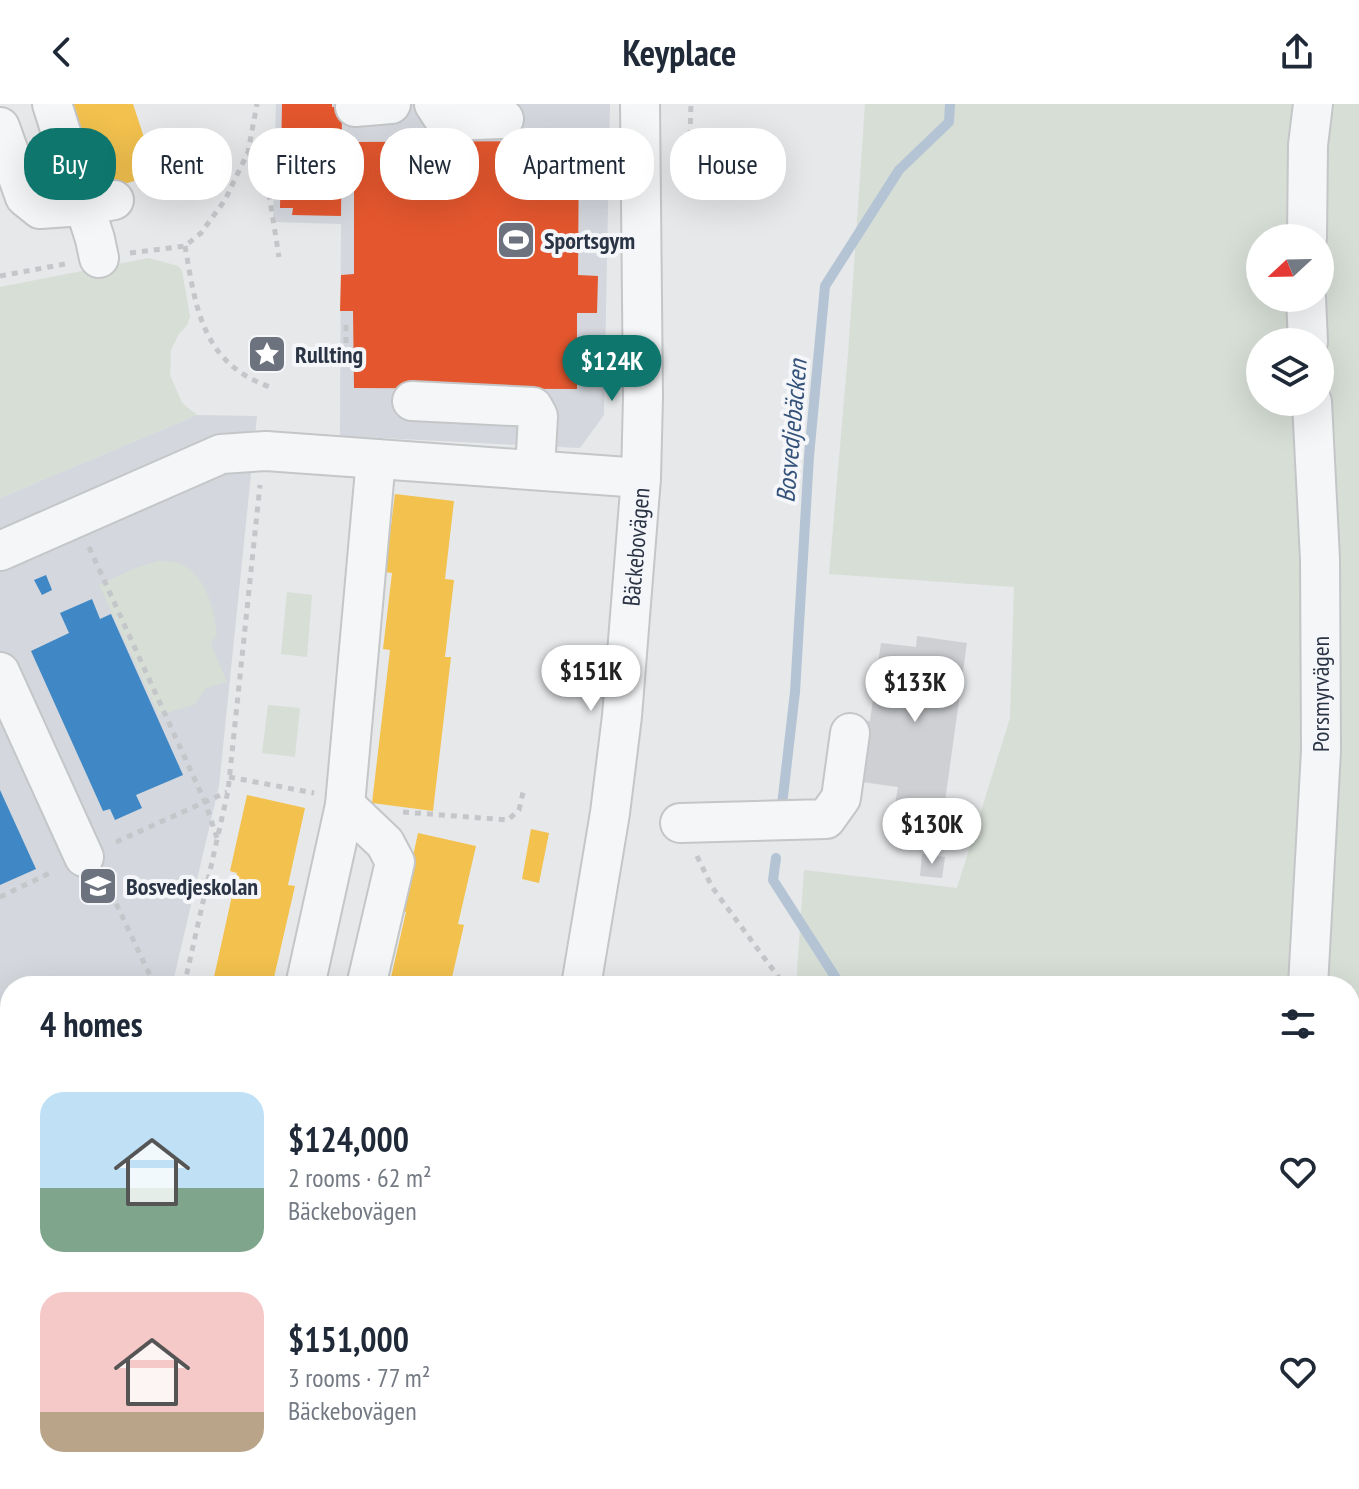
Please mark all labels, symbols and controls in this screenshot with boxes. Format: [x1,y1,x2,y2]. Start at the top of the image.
text: Keyplace [623,29,736,76]
icon: back [40,30,84,74]
icon: share [1275,30,1319,74]
chip: Buy [24,128,116,200]
chip: Rent [132,128,232,200]
chip: Filters [248,128,364,200]
chip: New [380,128,479,200]
chip: Apartment [495,128,654,200]
chip: House [670,128,786,200]
sports icon: Sportsgym [495,219,537,261]
north arrow [1246,224,1334,312]
map controls [1246,224,1334,416]
place label: Sportsgym [544,225,635,256]
button: layers [1246,328,1334,416]
place icon: Rullting [246,333,288,375]
pin: $124K [556,335,668,403]
place label: Rullting [295,339,363,370]
text: $124K [580,344,644,377]
water label: Bosvedjebäcken [768,356,814,504]
street label: Bäckebovägen [615,487,657,607]
street label: Porsmyrvägen [1305,636,1336,752]
pin: $151K [535,645,647,713]
text: $151K [559,654,623,687]
pin: $133K [859,656,971,724]
text: $133K [883,665,947,698]
pin: $130K [876,798,988,866]
text: $130K [900,807,964,840]
school or university icon: Bosvedjeskolan [77,865,119,907]
place label: Bosvedjeskolan [126,871,258,902]
text: 4 homes [40,1002,143,1046]
icon: filters [1276,1002,1320,1046]
text: $124,000 [288,1117,409,1161]
icon: home [104,1124,200,1220]
icon: heart [1276,1150,1320,1194]
text: 2 rooms · 62 m² [288,1161,432,1194]
text: Bäckebovägen [288,1194,417,1227]
text: $151,000 [288,1317,409,1361]
icon: home [104,1324,200,1420]
icon: heart [1276,1350,1320,1394]
text: 3 rooms · 77 m² [288,1361,430,1394]
text: Bäckebovägen [288,1394,417,1427]

